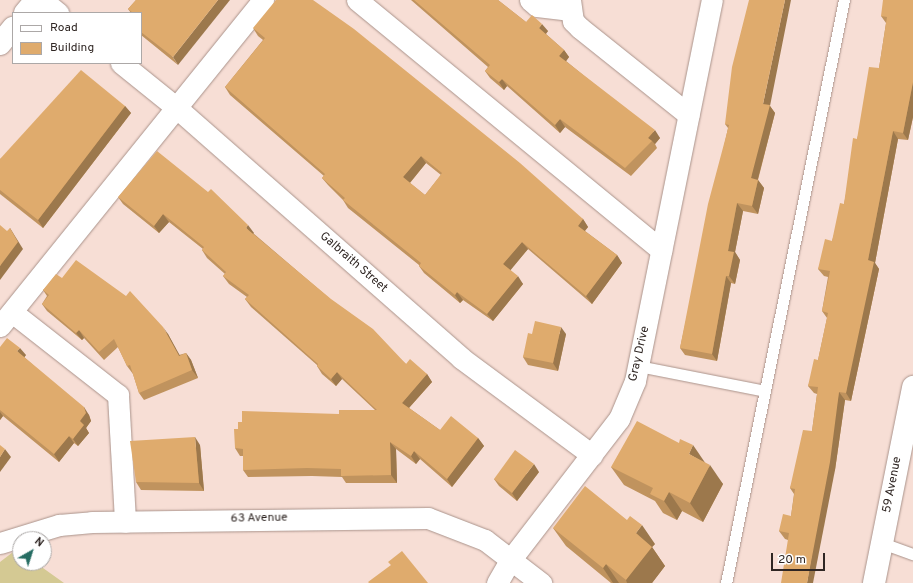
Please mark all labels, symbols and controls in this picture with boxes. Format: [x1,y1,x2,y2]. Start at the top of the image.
legend [12,12,142,64]
text: Road [50,20,78,36]
text: Building [50,40,94,56]
street label: Galbraith Street [316,230,390,296]
street label: Gray Drive [627,325,653,383]
street label: 59 Avenue [880,455,906,515]
street label: 63 Avenue [230,511,288,527]
north arrow [12,531,52,571]
text: N [31,535,46,550]
scale bar [773,545,827,571]
text: 20 m [778,552,806,568]

